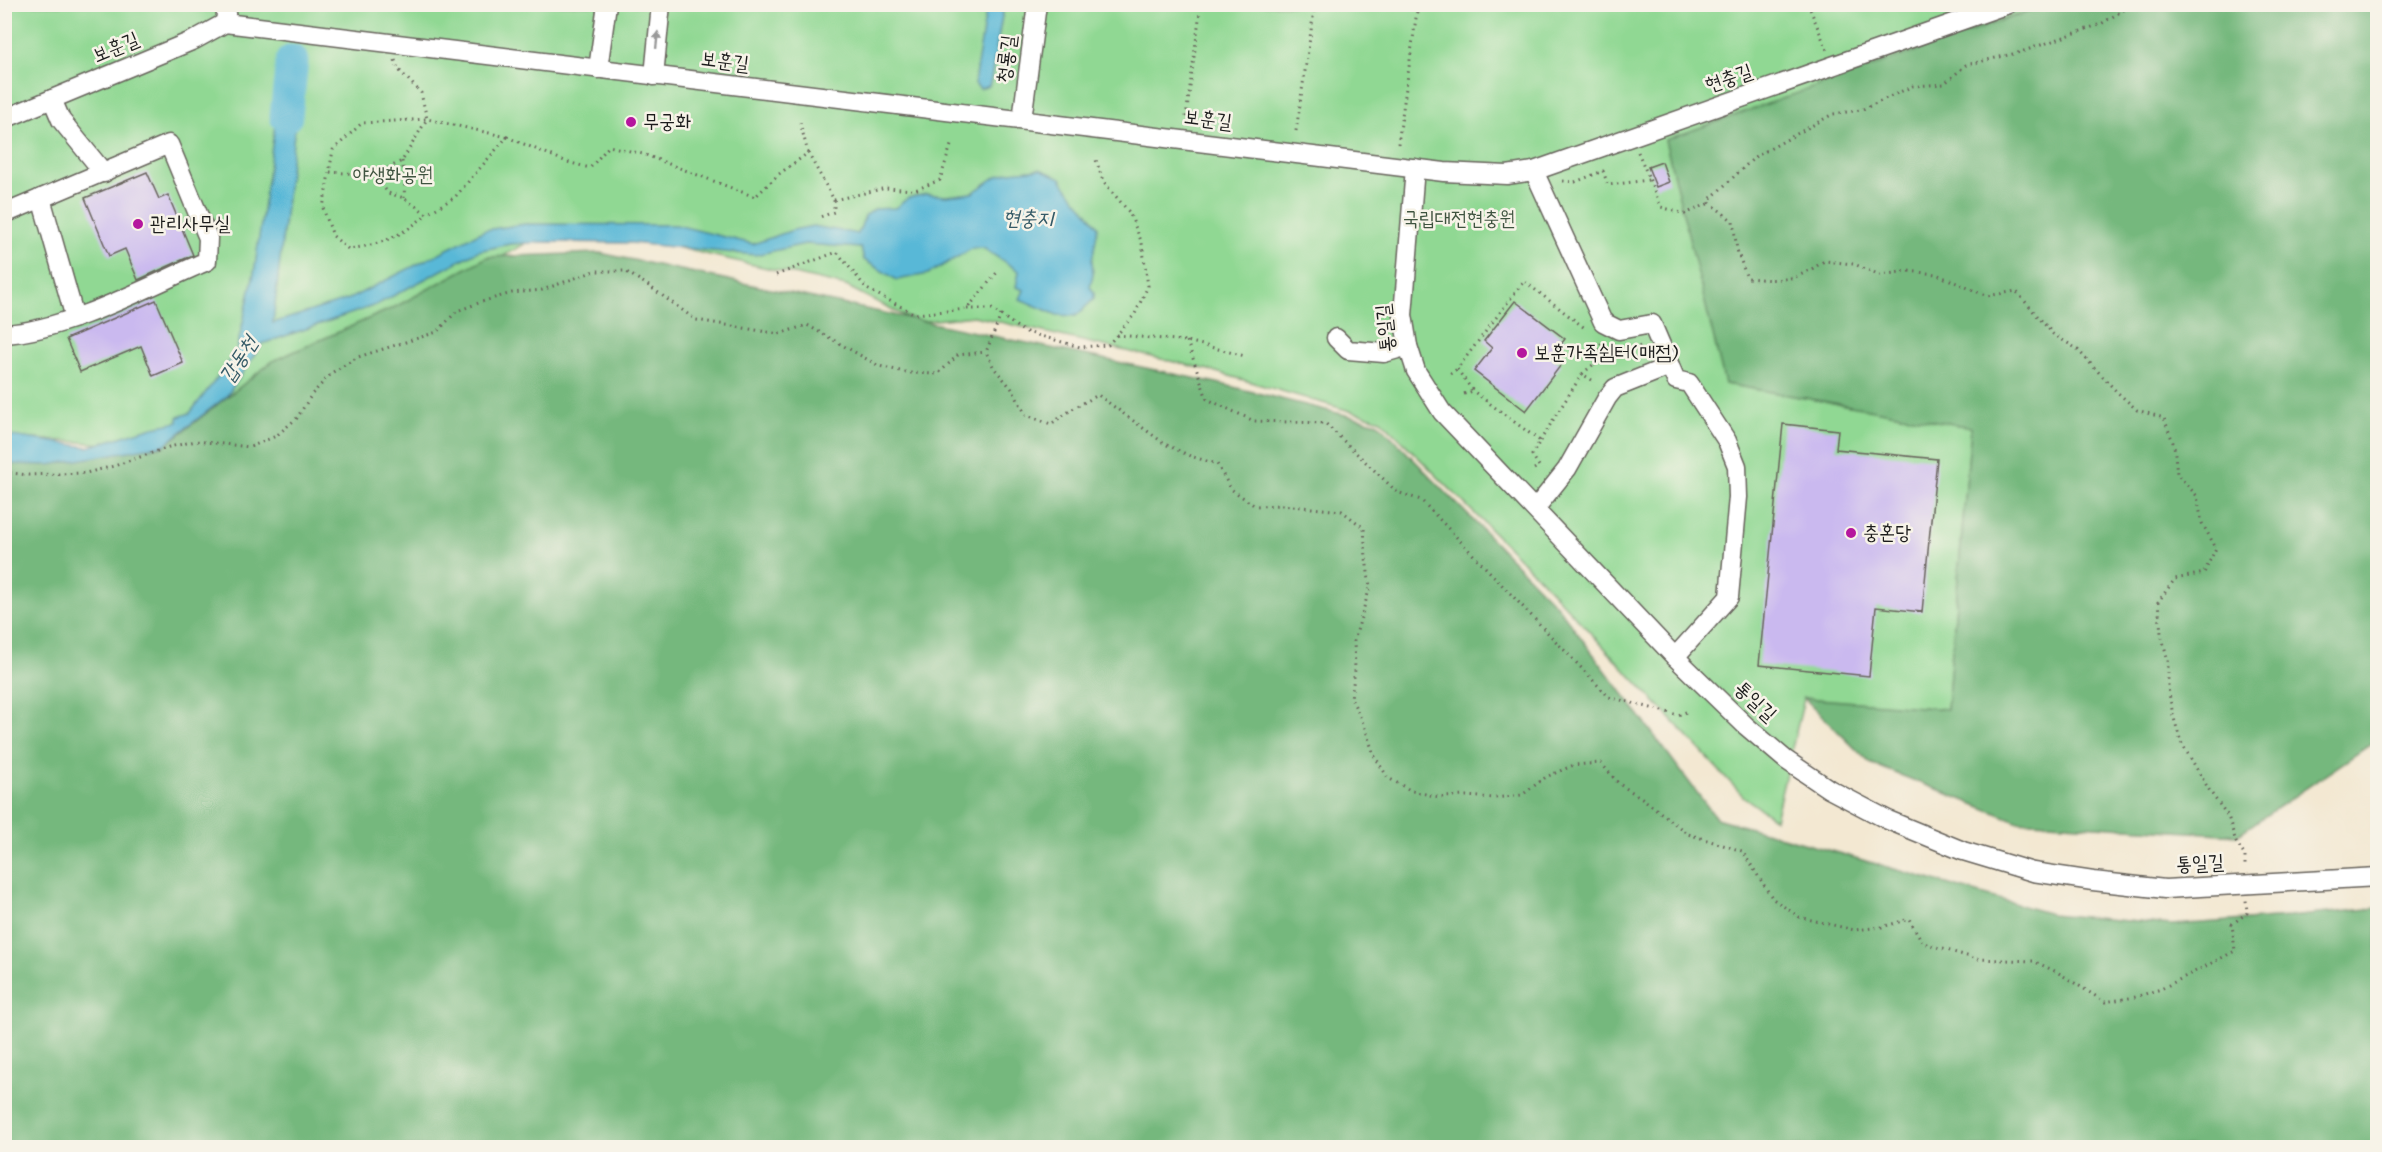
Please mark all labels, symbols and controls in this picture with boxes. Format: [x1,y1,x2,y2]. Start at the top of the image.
street label: 보훈길 [89,26,143,70]
one-way arrow [653,30,662,49]
street label: 청룡길 [991,33,1023,85]
street label: 보훈길 [699,46,751,78]
street label: 현충길 [1702,58,1756,100]
street label: 보훈길 [1182,104,1234,136]
place label: 무궁화 [643,109,691,136]
marker: 무궁화 [624,115,638,129]
park label: 야생화공원 [353,162,433,189]
water label: 현충지 [1003,205,1055,233]
park label: 국립대전현충원 [1403,206,1515,233]
place label: 관리사무실 [150,211,230,238]
marker: 관리사무실 [131,217,145,231]
street label: 통일길 [1370,303,1402,353]
water label: 갑동천 [213,329,266,389]
place label: 보훈가족쉼터(매점) [1534,340,1678,367]
marker: 보훈가족쉼터(매점) [1515,346,1529,360]
place label: 충혼당 [1863,520,1911,547]
marker: 충혼당 [1844,526,1858,540]
street label: 통일길 [1728,676,1782,728]
street label: 통일길 [2175,849,2225,879]

